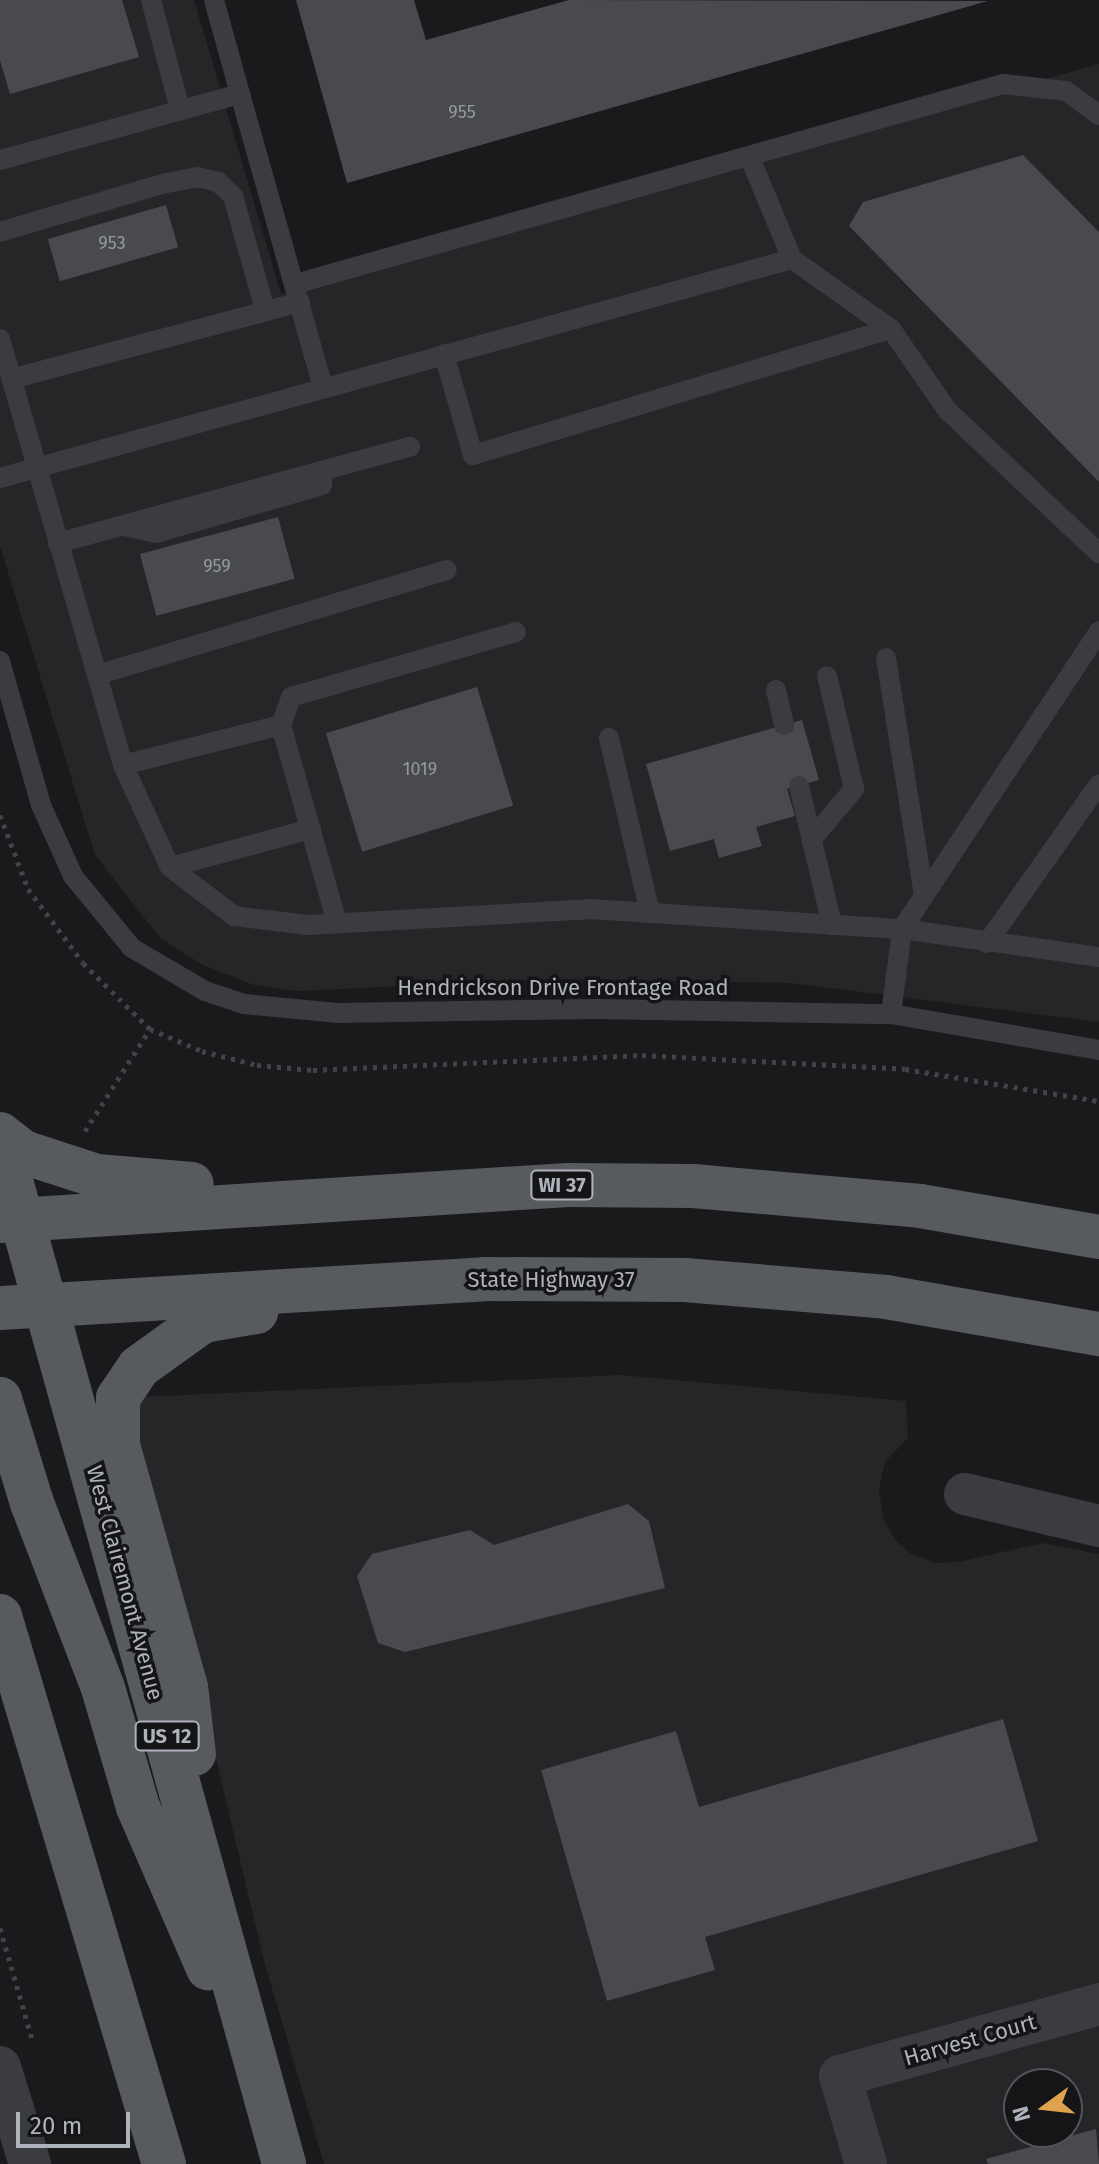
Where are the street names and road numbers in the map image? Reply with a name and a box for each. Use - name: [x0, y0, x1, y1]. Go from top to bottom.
- street label: Hendrickson Drive Frontage Road: [397, 975, 729, 1001]
- road number: WI 37: [530, 1169, 594, 1201]
- street label: State Highway 37: [467, 1267, 635, 1293]
- street label: West Clairemont Avenue: [81, 1463, 169, 1703]
- road number: US 12: [133, 1720, 201, 1752]
- street label: Harvest Court: [901, 2009, 1039, 2071]

